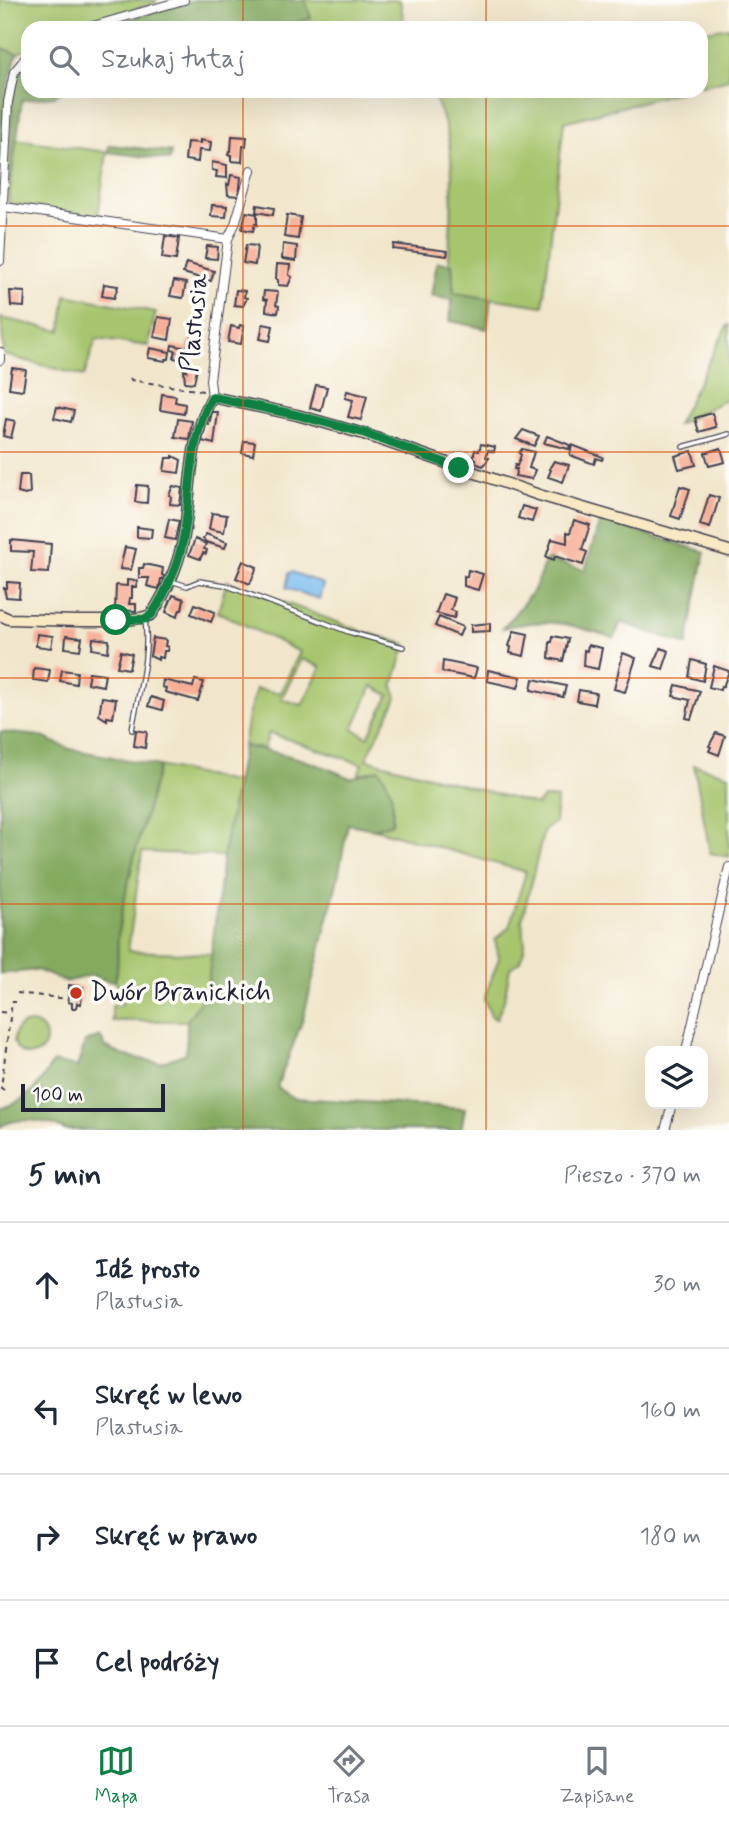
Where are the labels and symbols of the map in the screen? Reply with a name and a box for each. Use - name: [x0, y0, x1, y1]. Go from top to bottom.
- street label: Plastusia: [173, 271, 217, 374]
- route end: [443, 452, 474, 483]
- route start: [100, 604, 131, 635]
- place label: Dwór Branickich: [90, 976, 271, 1010]
- marker: Dwór Branickich: [68, 985, 84, 1001]
- scale bar: [21, 1081, 164, 1113]

